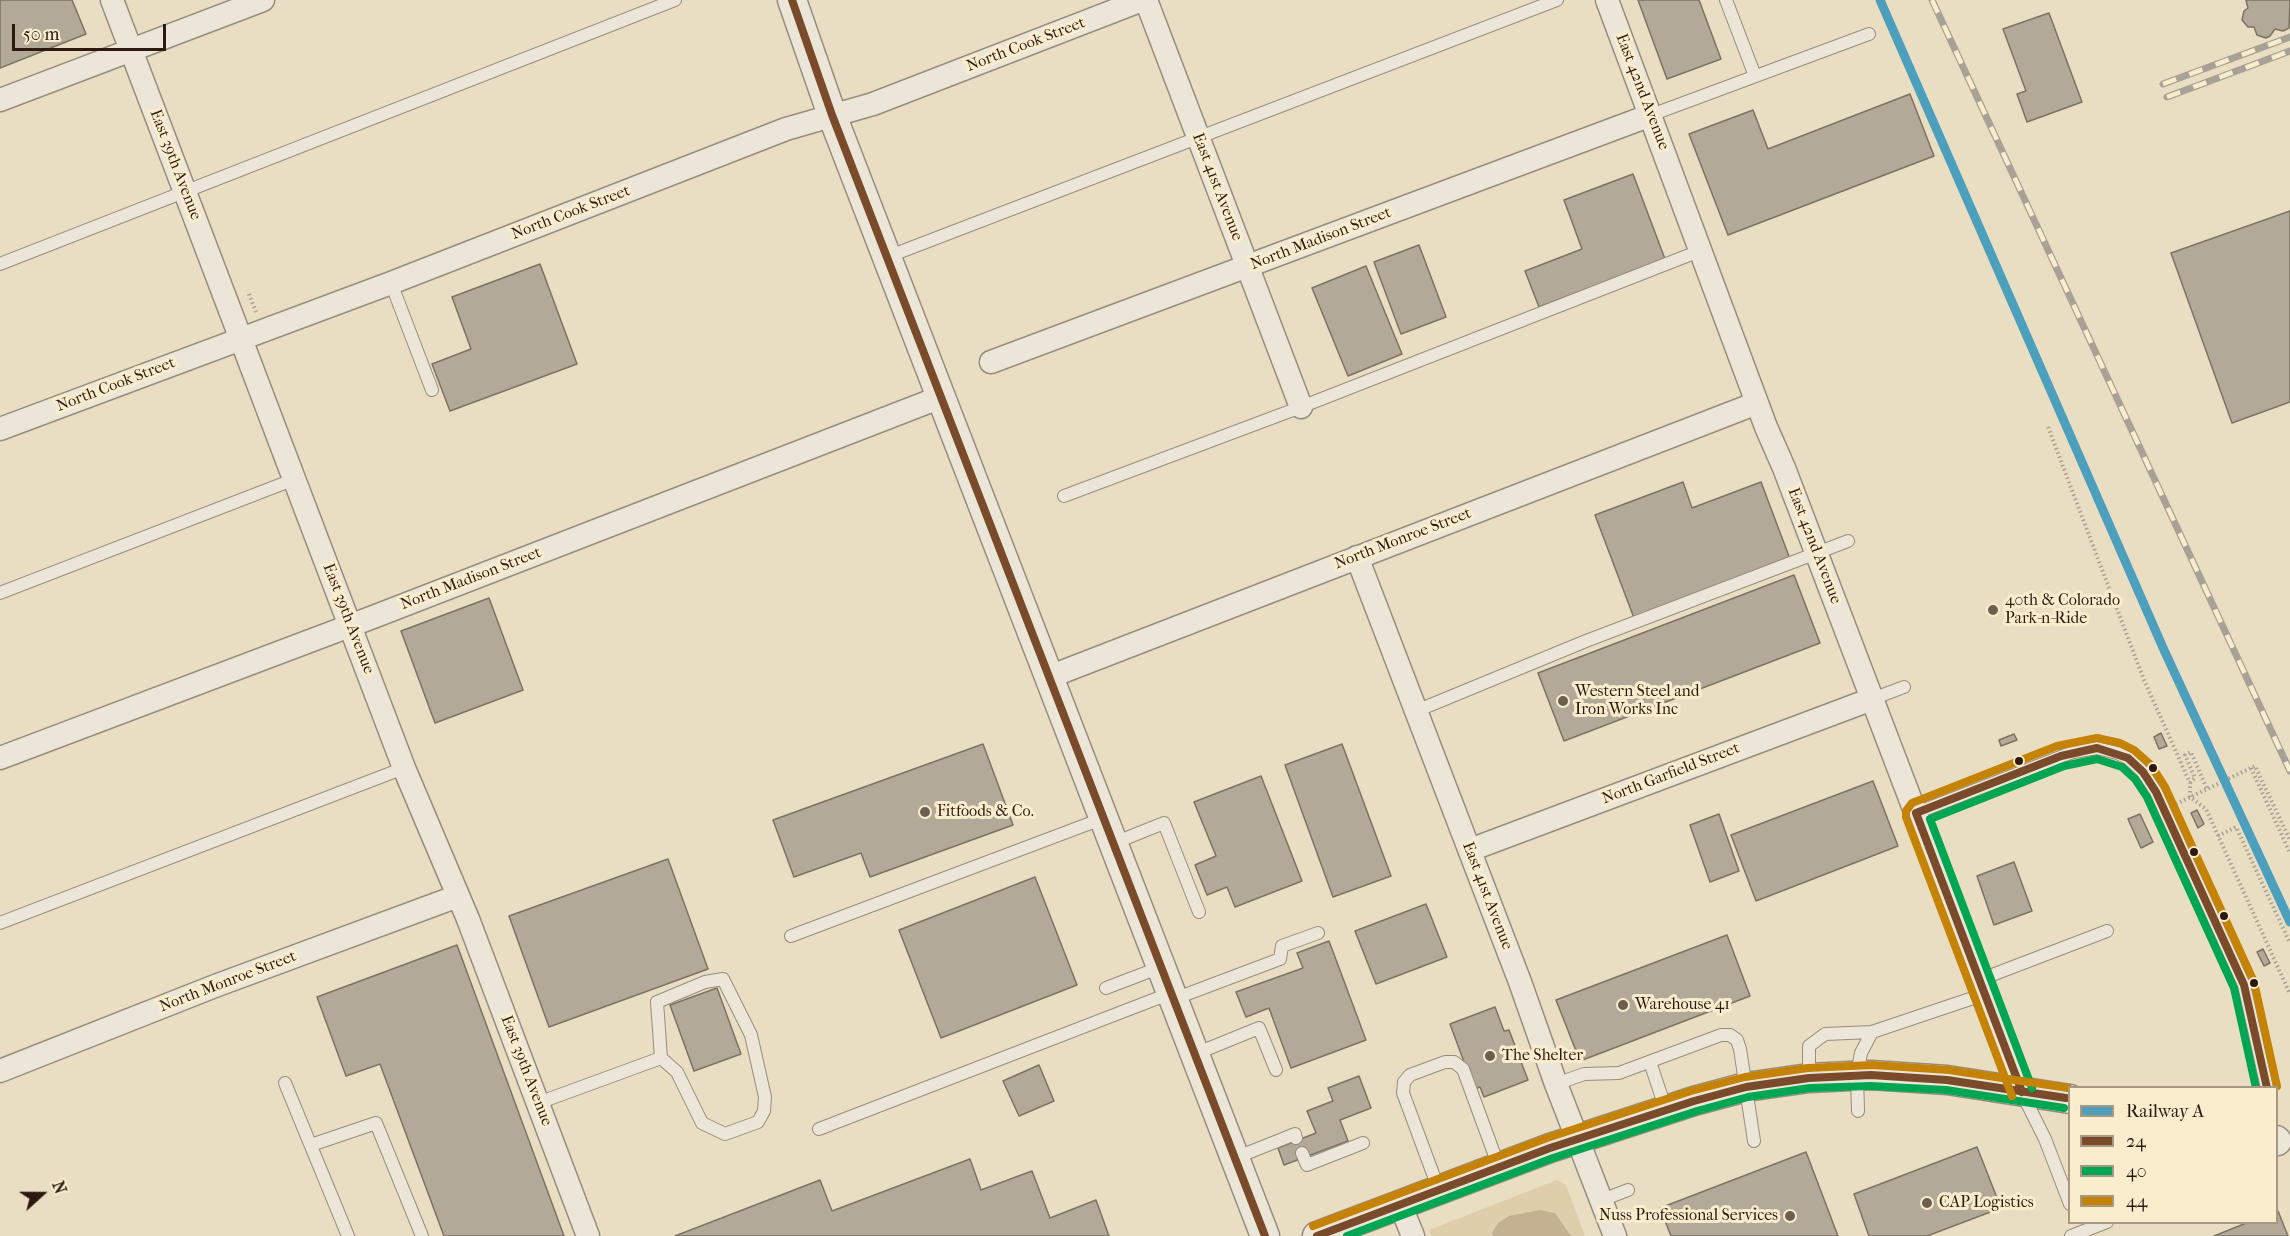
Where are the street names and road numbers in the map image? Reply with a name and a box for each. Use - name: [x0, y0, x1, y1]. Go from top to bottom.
- street label: North Cook Street: [964, 14, 1088, 76]
- street label: East 42nd Avenue: [1611, 31, 1673, 153]
- street label: East 39th Avenue: [145, 107, 205, 223]
- street label: East 41st Avenue: [1188, 130, 1246, 244]
- street label: North Cook Street: [509, 182, 633, 244]
- street label: North Madison Street: [1248, 203, 1394, 275]
- street label: North Cook Street: [54, 354, 178, 416]
- street label: East 42nd Avenue: [1783, 485, 1845, 607]
- street label: North Monroe Street: [1332, 504, 1474, 574]
- street label: North Madison Street: [398, 543, 544, 615]
- street label: East 39th Avenue: [318, 561, 378, 677]
- street label: North Garfield Street: [1599, 739, 1743, 809]
- street label: East 41st Avenue: [1458, 839, 1516, 953]
- street label: North Monroe Street: [157, 947, 299, 1017]
- street label: East 39th Avenue: [496, 1013, 556, 1129]

